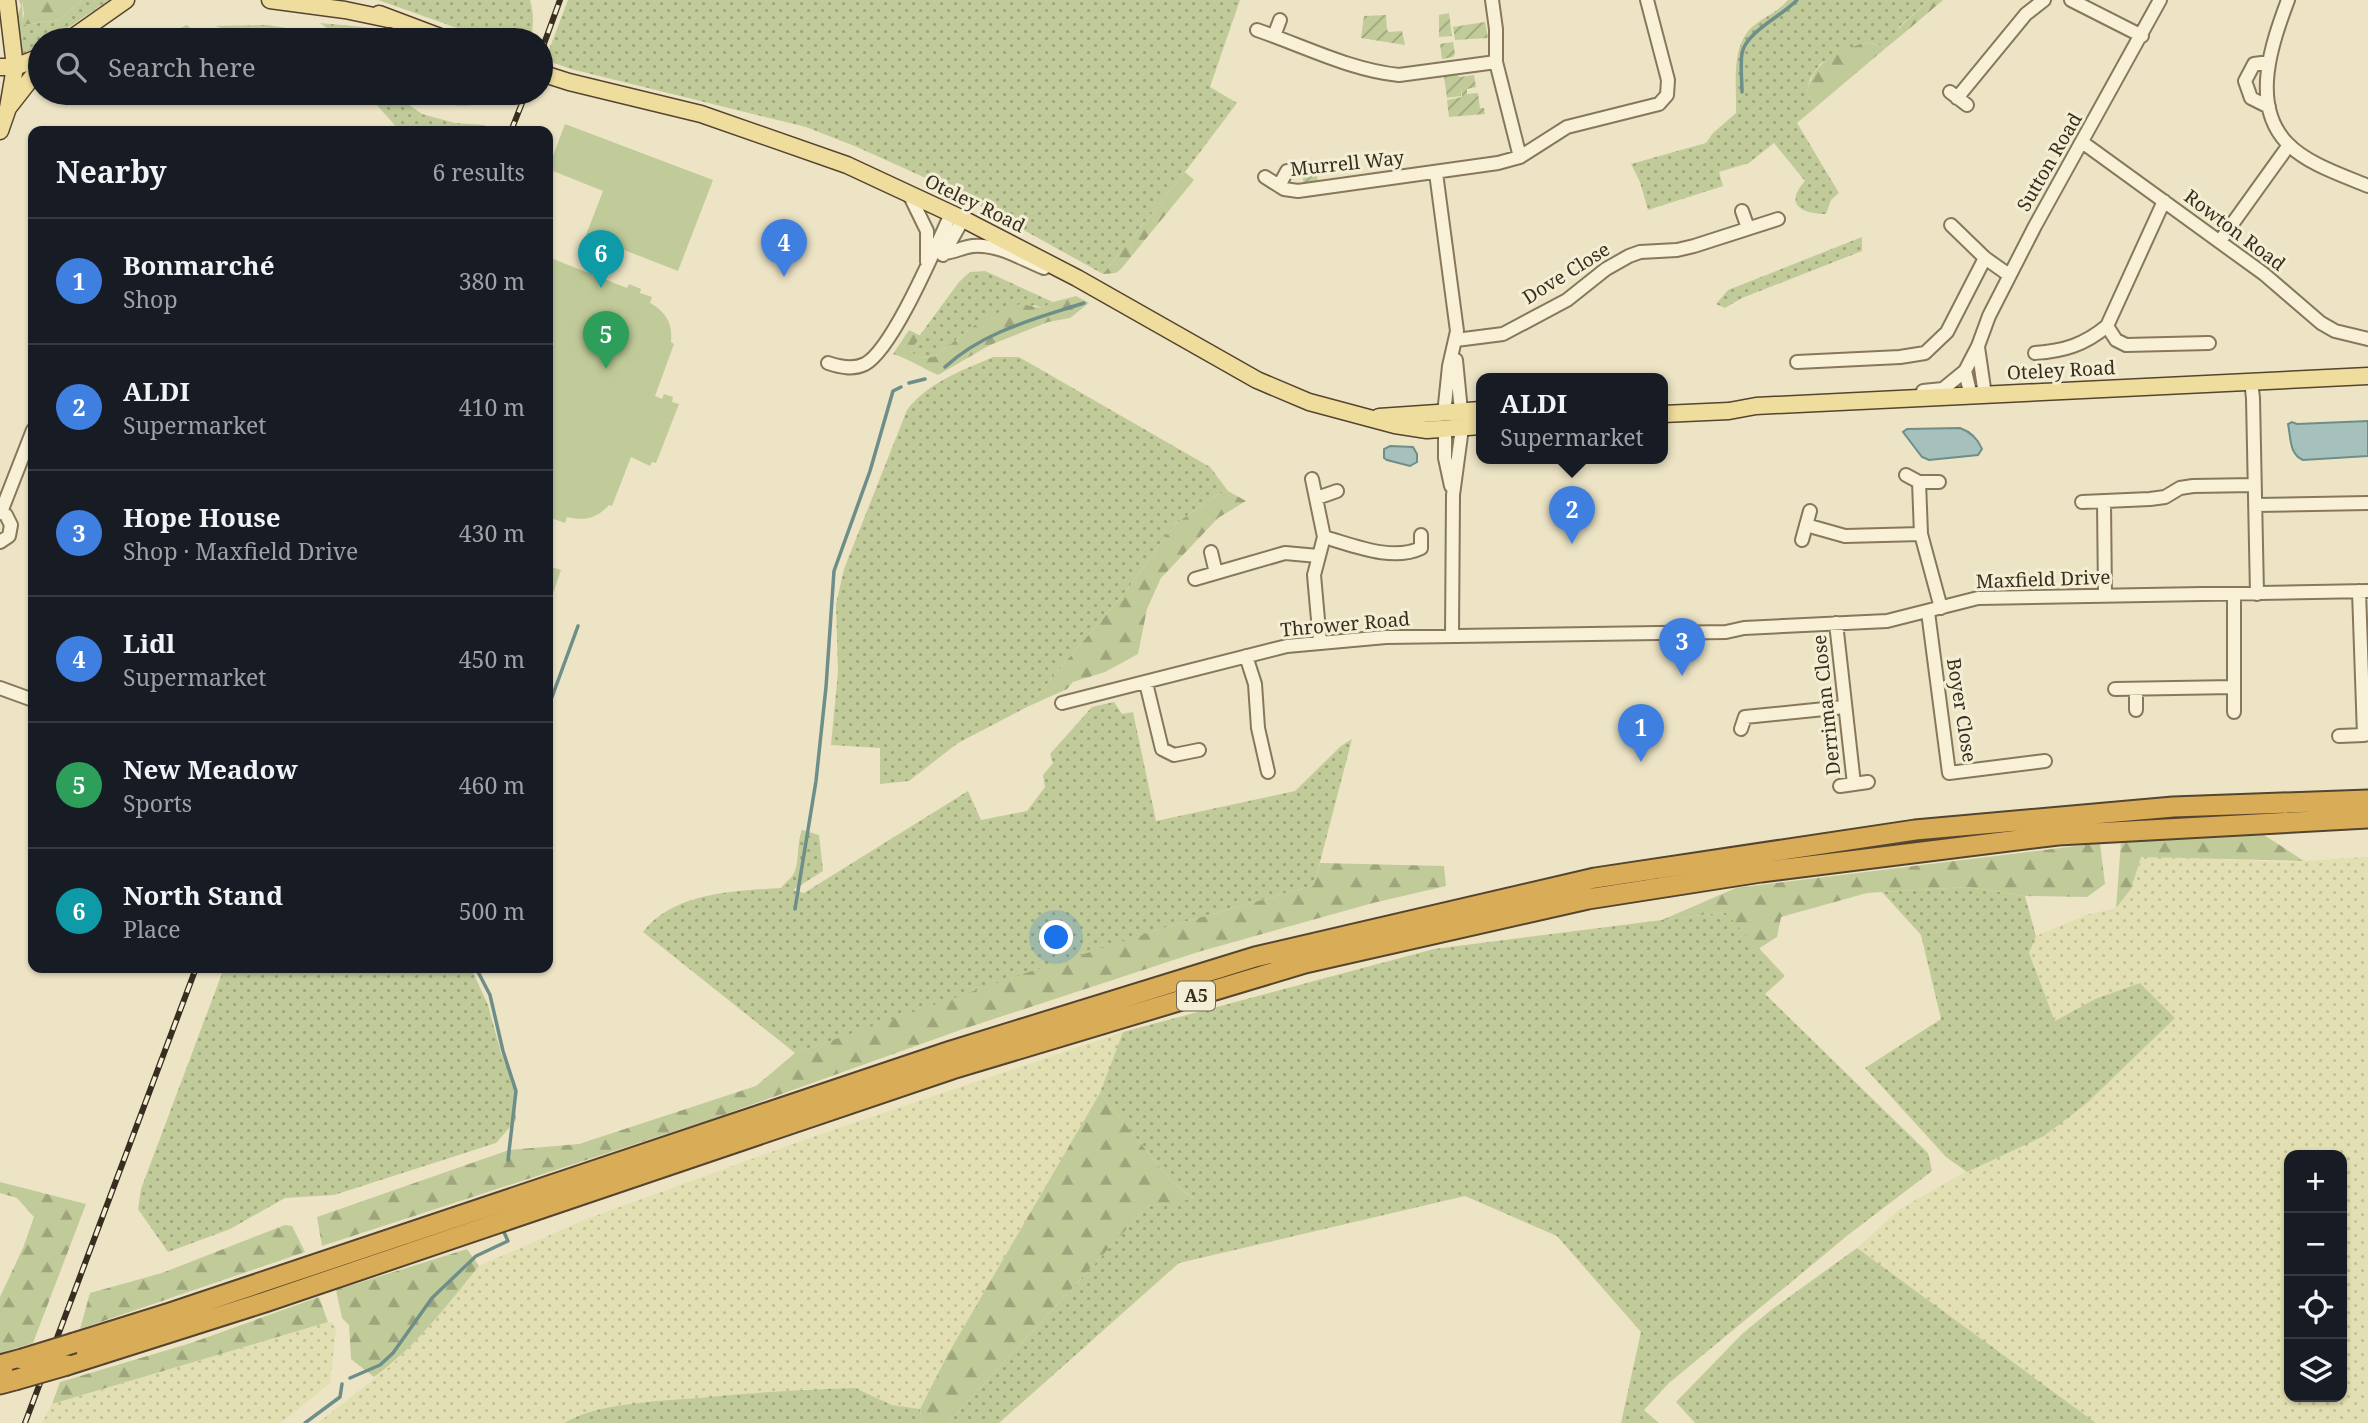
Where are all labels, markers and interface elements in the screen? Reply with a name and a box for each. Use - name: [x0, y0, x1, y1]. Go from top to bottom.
- search box: [28, 28, 553, 105]
- icon: search: [52, 48, 90, 86]
- text: Search here: [108, 49, 256, 85]
- street label: Sutton Road: [2010, 108, 2088, 216]
- street label: Murrell Way: [1289, 144, 1405, 182]
- text: Nearby: [56, 151, 167, 192]
- text: 6 results: [432, 156, 525, 188]
- street label: Oteley Road: [921, 168, 1030, 239]
- street label: Rowton Road: [2179, 183, 2291, 277]
- pin: 4: [761, 219, 807, 277]
- pin: 6: [578, 230, 624, 288]
- street label: Dove Close: [1517, 236, 1615, 310]
- text: Bonmarché: [123, 247, 275, 283]
- text: 1: [73, 265, 86, 297]
- text: 380 m: [459, 265, 525, 297]
- text: Shop: [123, 283, 178, 315]
- pin: 5: [583, 311, 629, 369]
- street label: Oteley Road: [2006, 354, 2116, 386]
- text: ALDI: [123, 373, 190, 409]
- popup: [1476, 373, 1668, 464]
- text: ALDI: [1500, 385, 1567, 421]
- text: 2: [73, 391, 86, 423]
- text: 410 m: [459, 391, 525, 423]
- text: Supermarket: [123, 409, 266, 441]
- text: Supermarket: [1500, 421, 1644, 453]
- pin: 2: [1549, 486, 1595, 544]
- text: Hope House: [123, 499, 281, 535]
- text: 3: [73, 517, 86, 549]
- text: 430 m: [459, 517, 525, 549]
- text: Shop · Maxfield Drive: [123, 535, 358, 567]
- street label: Maxfield Drive: [1975, 564, 2111, 594]
- street label: Thrower Road: [1279, 605, 1411, 643]
- pin: 3: [1659, 618, 1705, 676]
- text: Lidl: [123, 625, 175, 661]
- street label: Derriman Close: [1806, 633, 1846, 777]
- text: 4: [73, 643, 86, 675]
- text: 450 m: [459, 643, 525, 675]
- street label: Boyer Close: [1941, 656, 1983, 764]
- text: Supermarket: [123, 661, 266, 693]
- pin: 1: [1618, 704, 1664, 762]
- text: New Meadow: [123, 751, 298, 787]
- text: 5: [73, 769, 86, 801]
- text: 460 m: [459, 769, 525, 801]
- text: Sports: [123, 787, 192, 819]
- text: North Stand: [123, 877, 283, 913]
- text: 6: [73, 895, 86, 927]
- text: 500 m: [459, 895, 525, 927]
- text: Place: [123, 913, 181, 945]
- your location: [1039, 920, 1073, 954]
- road number: A5: [1177, 981, 1215, 1010]
- map controls: [2284, 1150, 2347, 1402]
- button: +: [2284, 1150, 2347, 1213]
- button: −: [2284, 1213, 2347, 1276]
- button: locate: [2284, 1276, 2347, 1339]
- button: layers: [2284, 1339, 2347, 1402]

